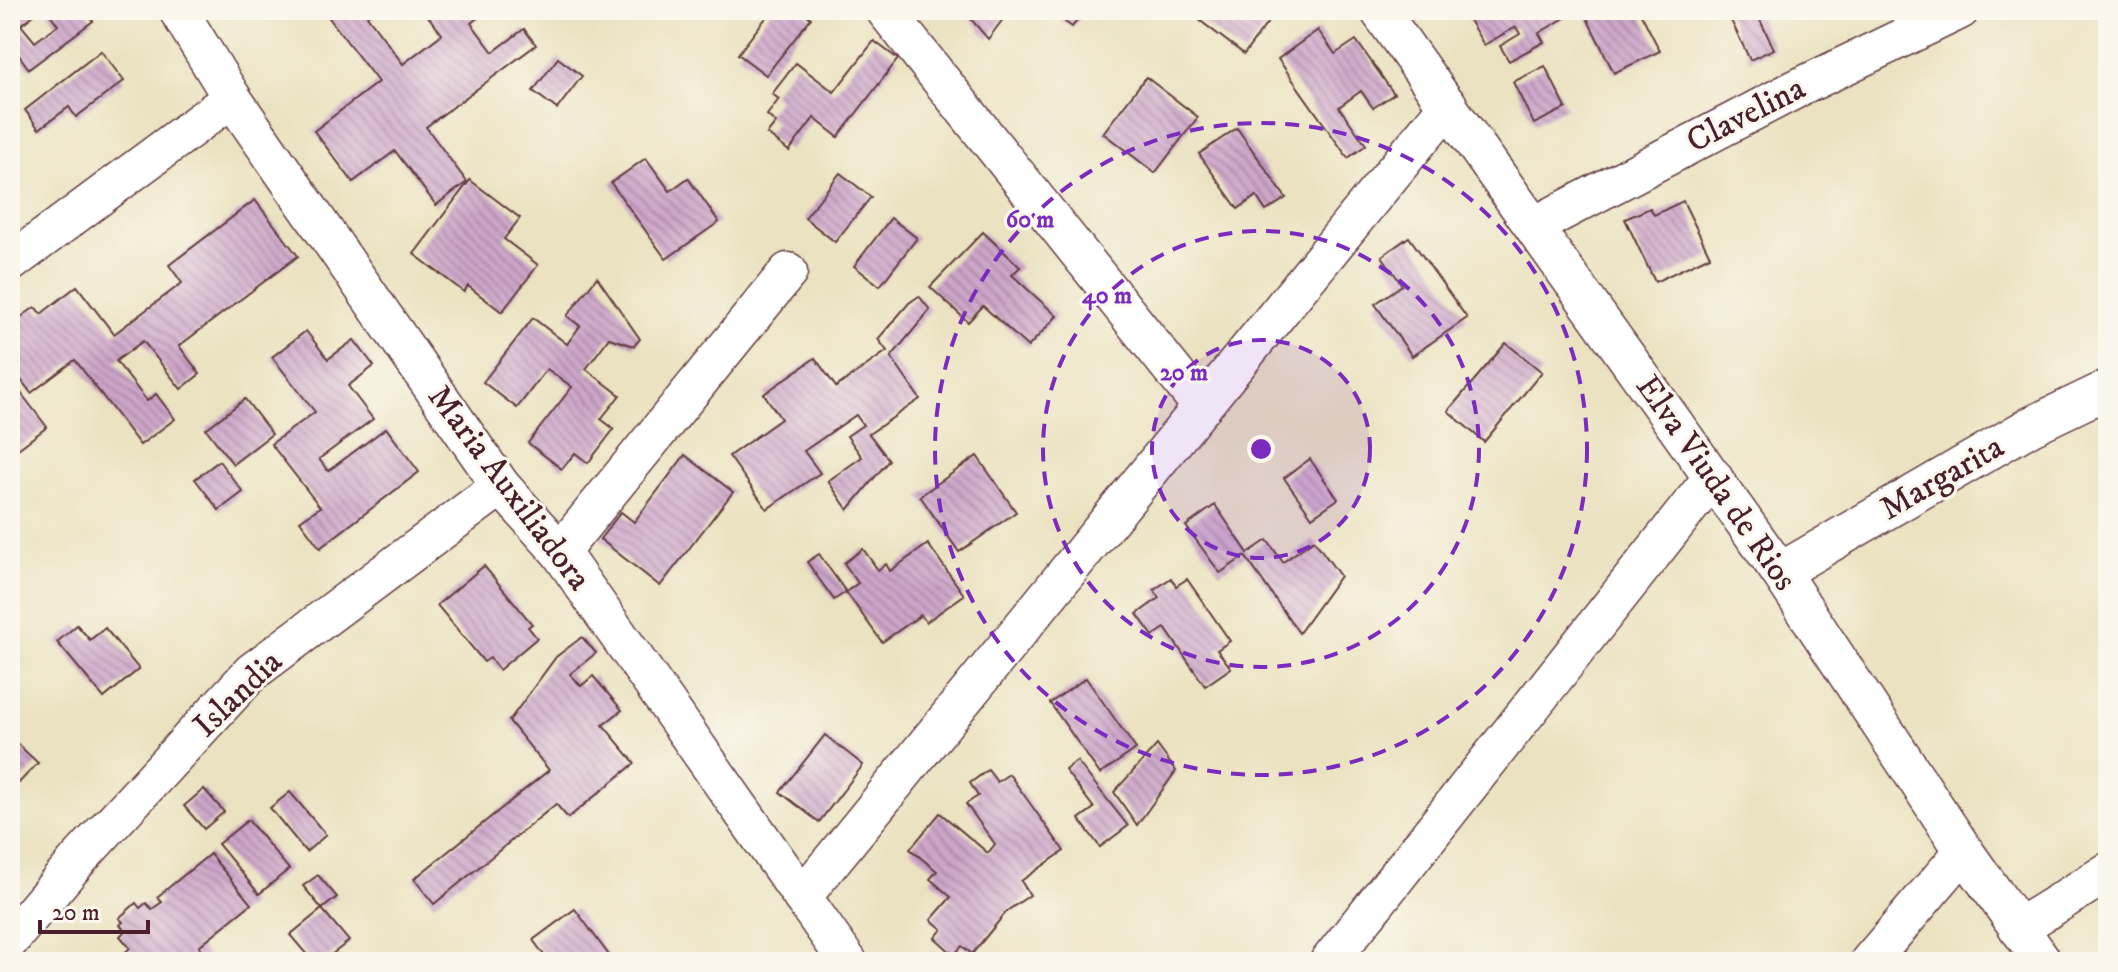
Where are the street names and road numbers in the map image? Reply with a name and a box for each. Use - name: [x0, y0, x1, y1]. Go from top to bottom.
- street label: Clavelina: [1680, 67, 1813, 163]
- street label: Elva Viuda de Rios: [1626, 367, 1806, 599]
- street label: Maria Auxiliadora: [418, 377, 600, 599]
- street label: Margarita: [1873, 426, 2012, 530]
- street label: Islandia: [185, 641, 292, 747]

